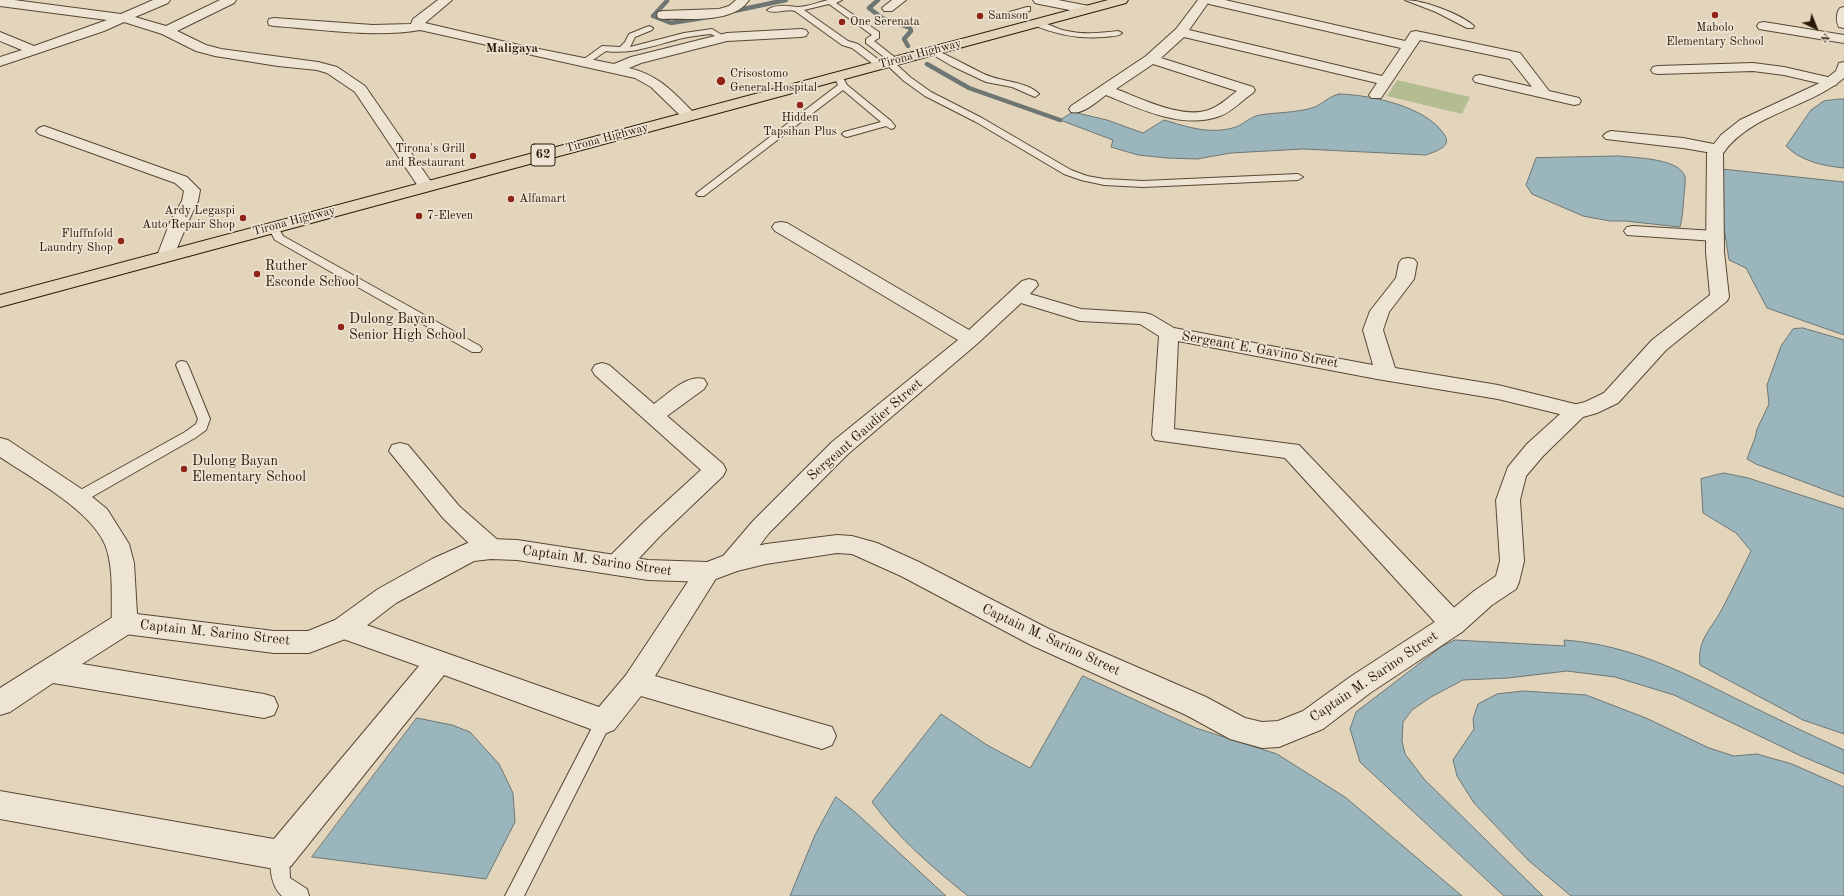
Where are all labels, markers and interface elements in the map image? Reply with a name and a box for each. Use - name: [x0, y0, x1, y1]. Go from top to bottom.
- north arrow: [1796, 8, 1836, 48]
- place label: Samson: [988, 9, 1029, 23]
- marker: Mabolo Elementary School: [1710, 10, 1720, 20]
- marker: Samson: [975, 11, 985, 21]
- place label: One Serenata: [850, 15, 920, 29]
- marker: One Serenata: [837, 17, 847, 27]
- place label: Mabolo Elementary School: [1666, 21, 1764, 49]
- text: N: [1818, 30, 1831, 44]
- street label: Tirona Highway: [877, 36, 963, 72]
- district label: Maligaya: [486, 41, 538, 57]
- place label: Crisostomo General Hospital: [730, 67, 817, 95]
- marker: Crisostomo General Hospital: [715, 75, 727, 87]
- marker: Hidden Tapsihan Plus: [795, 100, 805, 110]
- place label: Hidden Tapsihan Plus: [763, 111, 837, 139]
- street label: Tirona Highway: [564, 120, 650, 156]
- place label: Tirona's Grill and Restaurant: [386, 142, 465, 170]
- road number: 62: [531, 144, 555, 166]
- marker: Tirona's Grill and Restaurant: [468, 151, 478, 161]
- place label: Alfamart: [519, 192, 566, 206]
- marker: Alfamart: [506, 194, 516, 204]
- street label: Tirona Highway: [251, 203, 337, 239]
- place label: Ardy Legaspi Auto Repair Shop: [142, 204, 235, 232]
- place label: 7-Eleven: [427, 209, 473, 223]
- marker: 7-Eleven: [414, 211, 424, 221]
- marker: Ardy Legaspi Auto Repair Shop: [238, 213, 248, 223]
- place label: Fluffnfold Laundry Shop: [39, 227, 113, 255]
- marker: Fluffnfold Laundry Shop: [116, 236, 126, 246]
- place label: Ruther Esconde School: [265, 258, 359, 290]
- marker: Ruther Esconde School: [252, 269, 262, 279]
- place label: Dulong Bayan Senior High School: [349, 311, 466, 344]
- marker: Dulong Bayan Senior High School: [336, 322, 346, 332]
- street label: Sergeant E. Gavino Street: [1180, 328, 1340, 372]
- street label: Sergeant Gaudier Street: [804, 375, 926, 485]
- place label: Dulong Bayan Elementary School: [192, 453, 306, 486]
- marker: Dulong Bayan Elementary School: [179, 464, 189, 474]
- street label: Captain M. Sarino Street: [521, 542, 673, 580]
- street label: Captain M. Sarino Street: [979, 601, 1123, 679]
- street label: Captain M. Sarino Street: [139, 617, 291, 649]
- street label: Captain M. Sarino Street: [1307, 628, 1441, 726]

